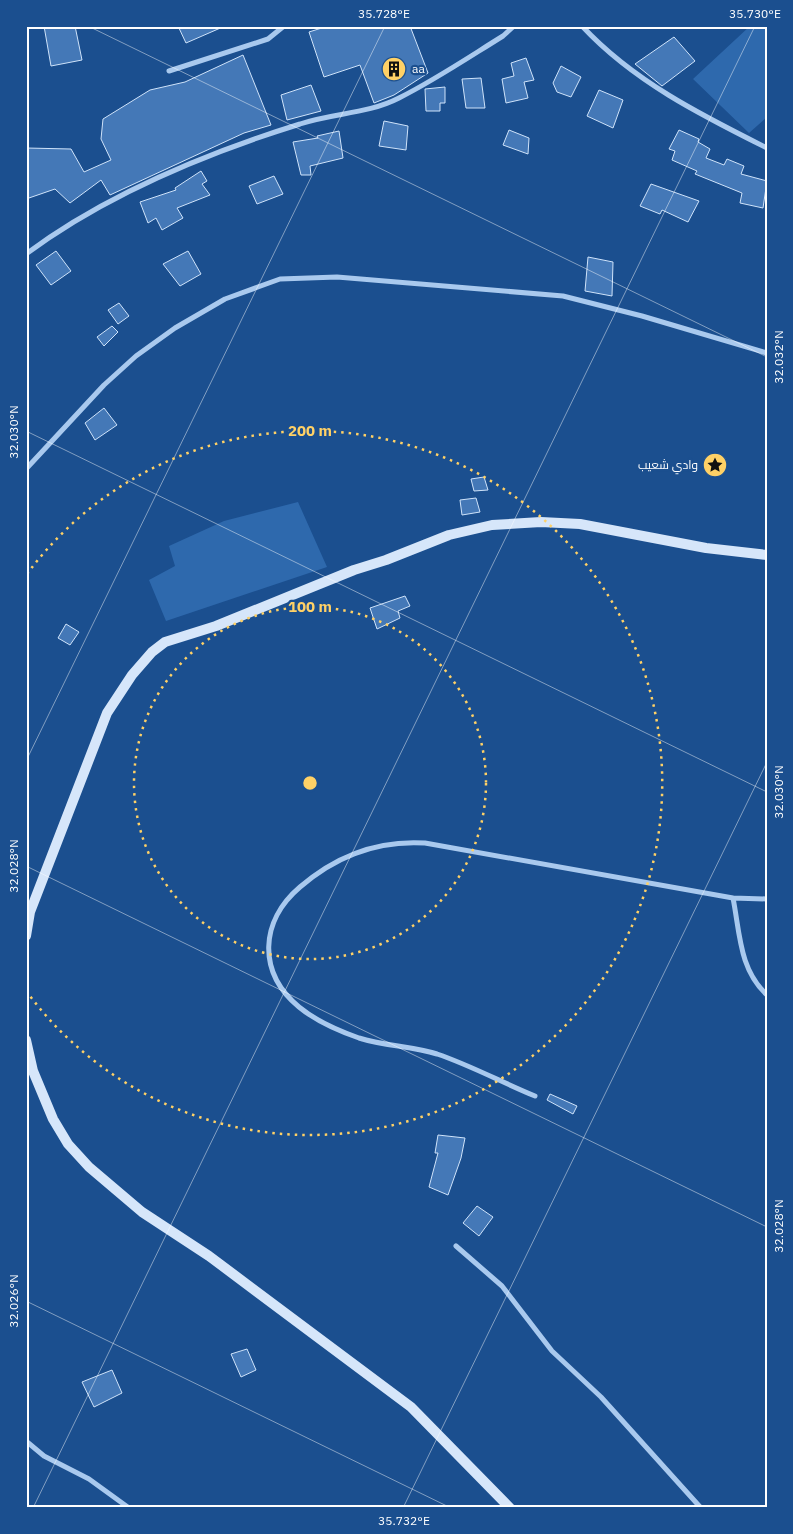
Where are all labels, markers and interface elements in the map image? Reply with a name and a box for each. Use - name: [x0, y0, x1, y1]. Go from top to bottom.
- text: 35.728°E: [358, 6, 410, 21]
- text: 35.730°E: [729, 6, 781, 21]
- building icon: aa: [381, 56, 407, 82]
- place label: aa: [412, 61, 425, 76]
- text: 32.032°N: [771, 330, 786, 384]
- text: 32.030°N: [6, 405, 21, 459]
- text: 200 m: [288, 421, 332, 440]
- place icon: وادي شعيب: [702, 452, 728, 478]
- place label: وادي شعيب: [638, 457, 698, 475]
- text: 100 m: [288, 597, 332, 616]
- text: 32.030°N: [771, 765, 786, 819]
- centre of rings: [301, 774, 319, 792]
- text: 32.028°N: [6, 839, 21, 893]
- text: 32.028°N: [771, 1199, 786, 1253]
- text: 32.026°N: [6, 1274, 21, 1328]
- text: 35.732°E: [378, 1513, 430, 1528]

